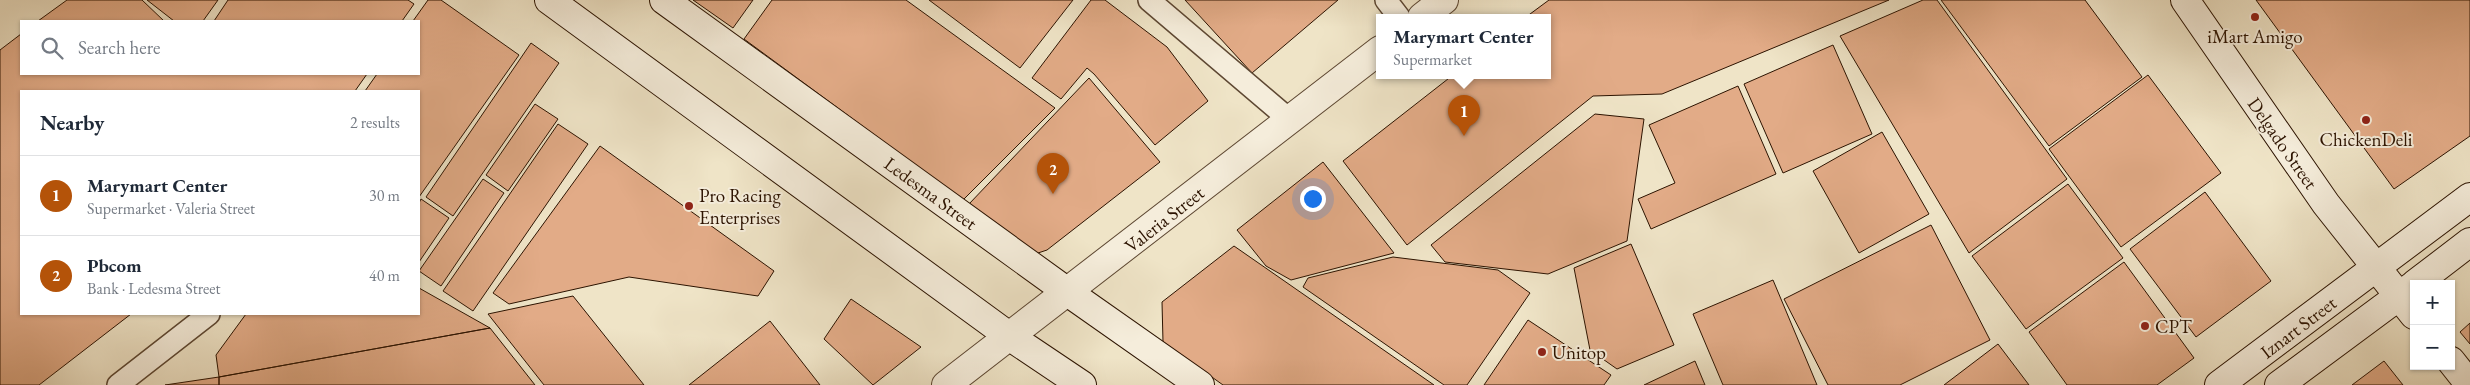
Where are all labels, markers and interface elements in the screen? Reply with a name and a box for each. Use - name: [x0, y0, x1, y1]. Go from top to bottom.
- marker: iMart Amigo: [2249, 11, 2261, 23]
- popup: [1376, 14, 1551, 79]
- search box: [20, 20, 420, 75]
- text: Marymart Center: [1393, 24, 1534, 49]
- place label: iMart Amigo: [2207, 24, 2303, 49]
- icon: search: [38, 34, 66, 62]
- text: Search here: [78, 35, 160, 60]
- text: Supermarket: [1393, 49, 1472, 70]
- street label: Delgado Street: [2242, 92, 2323, 194]
- pin: 1: [1448, 95, 1480, 136]
- text: Nearby: [40, 109, 104, 136]
- text: 2 results: [350, 112, 400, 133]
- marker: ChickenDeli: [2360, 114, 2372, 126]
- place label: ChickenDeli: [2320, 127, 2413, 152]
- street label: Ledesma Street: [879, 151, 982, 236]
- pin: 2: [1037, 153, 1069, 194]
- text: Marymart Center: [87, 173, 227, 198]
- street label: Valeria Street: [1119, 180, 1209, 258]
- place label: Pro Racing Enterprises: [699, 183, 782, 230]
- text: 1: [52, 185, 60, 206]
- text: 30 m: [369, 185, 400, 206]
- your location: [1300, 186, 1326, 212]
- text: Supermarket · Valeria Street: [87, 198, 255, 219]
- marker: Pro Racing Enterprises: [683, 200, 695, 212]
- text: Pbcom: [87, 253, 141, 278]
- text: 2: [52, 265, 60, 286]
- text: 40 m: [369, 265, 400, 286]
- text: Bank · Ledesma Street: [87, 278, 220, 299]
- map controls: [2410, 280, 2455, 370]
- button: +: [2410, 280, 2455, 325]
- street label: Iznart Street: [2255, 291, 2341, 364]
- place label: CPT: [2155, 314, 2192, 339]
- marker: CPT: [2139, 320, 2151, 332]
- button: −: [2410, 325, 2455, 370]
- place label: Unitop: [1552, 340, 1606, 365]
- marker: Unitop: [1536, 346, 1548, 358]

